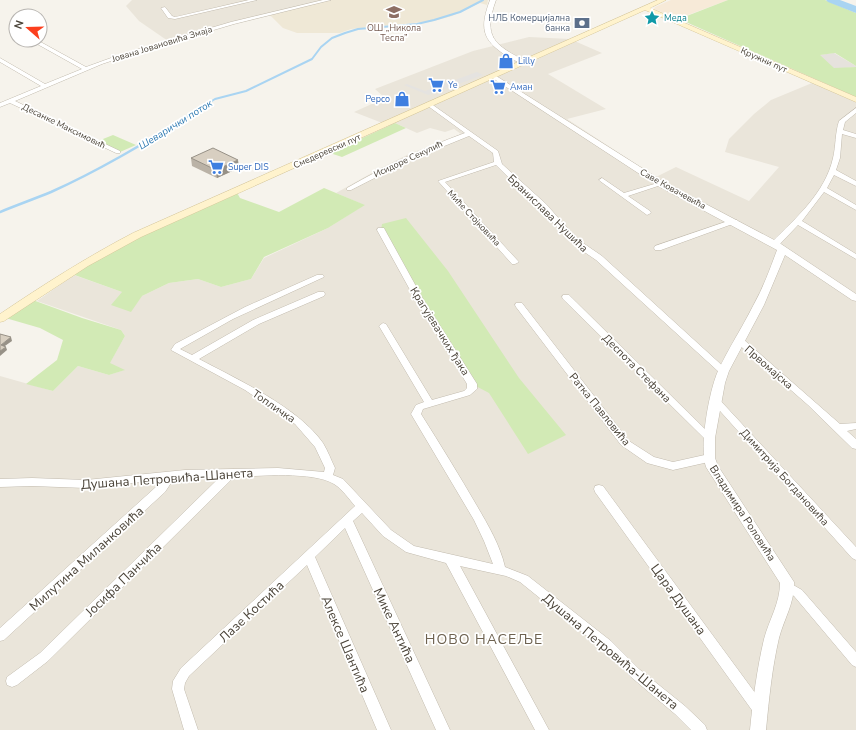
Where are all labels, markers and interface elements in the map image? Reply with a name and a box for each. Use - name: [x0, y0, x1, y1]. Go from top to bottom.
- school or university icon: ОШ „Никола Тесла”: [385, 3, 403, 21]
- north arrow: [8, 8, 48, 48]
- place icon: Меда: [643, 9, 661, 27]
- place label: НЛБ Комерцијална банка: [488, 12, 570, 34]
- place label: Меда: [664, 12, 687, 24]
- bank icon: НЛБ Комерцијална банка: [573, 14, 591, 32]
- text: N: [11, 18, 28, 31]
- place label: ОШ „Никола Тесла”: [367, 22, 421, 44]
- street label: Јована Јовановића Змаја: [109, 23, 214, 65]
- street label: Кружни пут: [739, 44, 789, 76]
- shop icon: Lilly: [497, 52, 515, 70]
- place label: Lilly: [518, 55, 535, 67]
- supermarket icon: Ye: [427, 76, 445, 94]
- supermarket icon: Аман: [489, 78, 507, 96]
- place label: Ye: [447, 79, 458, 91]
- place label: Аман: [510, 81, 533, 93]
- shop icon: Pepco: [393, 90, 411, 108]
- place label: Pepco: [365, 93, 390, 105]
- water label: Шеварички поток: [136, 96, 216, 153]
- street label: Десанке Максимовић: [20, 101, 108, 151]
- street label: Смедеревски пут: [291, 131, 363, 171]
- street label: Исидоре Секулић: [372, 138, 444, 180]
- supermarket icon: Super DIS: [207, 158, 225, 176]
- place label: Super DIS: [228, 161, 269, 173]
- street label: Саве Ковачевића: [638, 166, 708, 212]
- street label: Бранислава Нушића: [504, 171, 591, 256]
- street label: Миће Стојковића: [445, 187, 503, 249]
- street label: Крагујевачких ђака: [406, 284, 473, 378]
- street label: Деспота Стефана: [599, 331, 674, 406]
- street label: Првомајска: [741, 342, 796, 393]
- street label: Ратка Павловића: [566, 370, 634, 449]
- street label: Топличка: [249, 387, 298, 426]
- street label: Димитрија Богдановића: [737, 425, 832, 529]
- street label: Владимира Роловића: [706, 462, 779, 564]
- street label: Душана Петровића-Шанета: [80, 464, 254, 494]
- street label: Милутина Миланковића: [25, 502, 148, 615]
- street label: Јосифа Панчића: [81, 539, 166, 622]
- street label: Цара Душана: [646, 560, 710, 639]
- street label: Лазе Костића: [215, 577, 288, 647]
- street label: Мике Антића: [369, 585, 419, 666]
- street label: Душана Петровића-Шанета: [538, 589, 682, 714]
- street label: Алексе Шантића: [317, 593, 374, 696]
- district label: НОВО НАСЕЉЕ: [425, 630, 543, 649]

